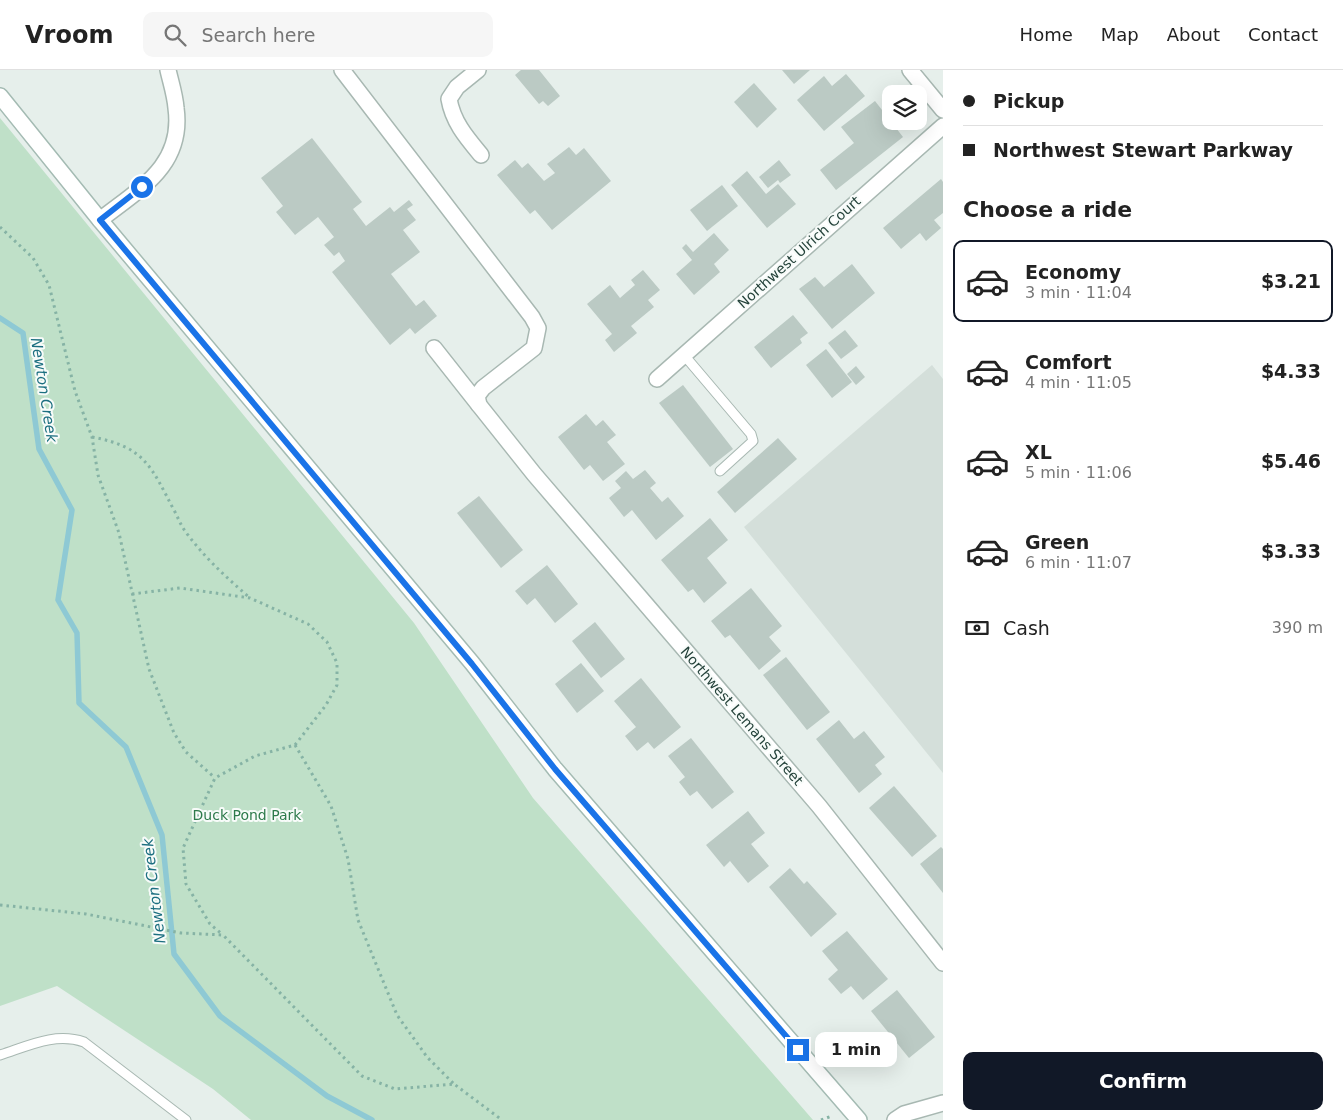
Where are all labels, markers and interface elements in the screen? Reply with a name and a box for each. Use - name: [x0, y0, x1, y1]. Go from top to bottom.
- search box: [143, 12, 493, 57]
- text: Vroom: [25, 21, 113, 49]
- icon: search: [161, 21, 189, 49]
- text: Search here: [201, 24, 316, 46]
- text: Home: [1020, 24, 1073, 45]
- text: Map: [1101, 24, 1139, 45]
- text: About: [1167, 24, 1220, 45]
- text: Contact: [1248, 24, 1318, 45]
- map controls: [882, 85, 927, 130]
- button: layers: [882, 85, 927, 130]
- text: Pickup: [993, 90, 1064, 112]
- text: Northwest Stewart Parkway: [993, 139, 1293, 161]
- route start: [131, 176, 153, 198]
- street label: Northwest Ulrich Court: [734, 192, 864, 311]
- text: Choose a ride: [963, 197, 1132, 222]
- icon: car: [965, 259, 1010, 304]
- text: Economy: [1025, 261, 1121, 283]
- text: $3.21: [1261, 270, 1321, 292]
- text: 3 min · 11:04: [1025, 283, 1132, 302]
- water label: Newton Creek: [27, 336, 61, 445]
- icon: car: [965, 349, 1010, 394]
- text: Comfort: [1025, 351, 1112, 373]
- text: $4.33: [1261, 360, 1321, 382]
- text: 4 min · 11:05: [1025, 373, 1132, 392]
- icon: car: [965, 439, 1010, 484]
- text: XL: [1025, 441, 1052, 463]
- text: $5.46: [1261, 450, 1321, 472]
- text: 5 min · 11:06: [1025, 463, 1132, 482]
- icon: car: [965, 529, 1010, 574]
- text: Green: [1025, 531, 1089, 553]
- text: $3.33: [1261, 540, 1321, 562]
- text: 6 min · 11:07: [1025, 553, 1132, 572]
- icon: cash: [963, 614, 991, 642]
- text: Cash: [1003, 617, 1050, 639]
- text: 390 m: [1272, 618, 1323, 637]
- street label: Northwest Lemans Street: [678, 644, 807, 789]
- park label: Duck Pond Park: [193, 807, 302, 823]
- water label: Newton Creek: [138, 836, 169, 945]
- callout: 1 min: [816, 1032, 898, 1068]
- route end: [787, 1039, 809, 1061]
- text: 1 min: [831, 1040, 881, 1059]
- button: Confirm: [963, 1052, 1323, 1110]

